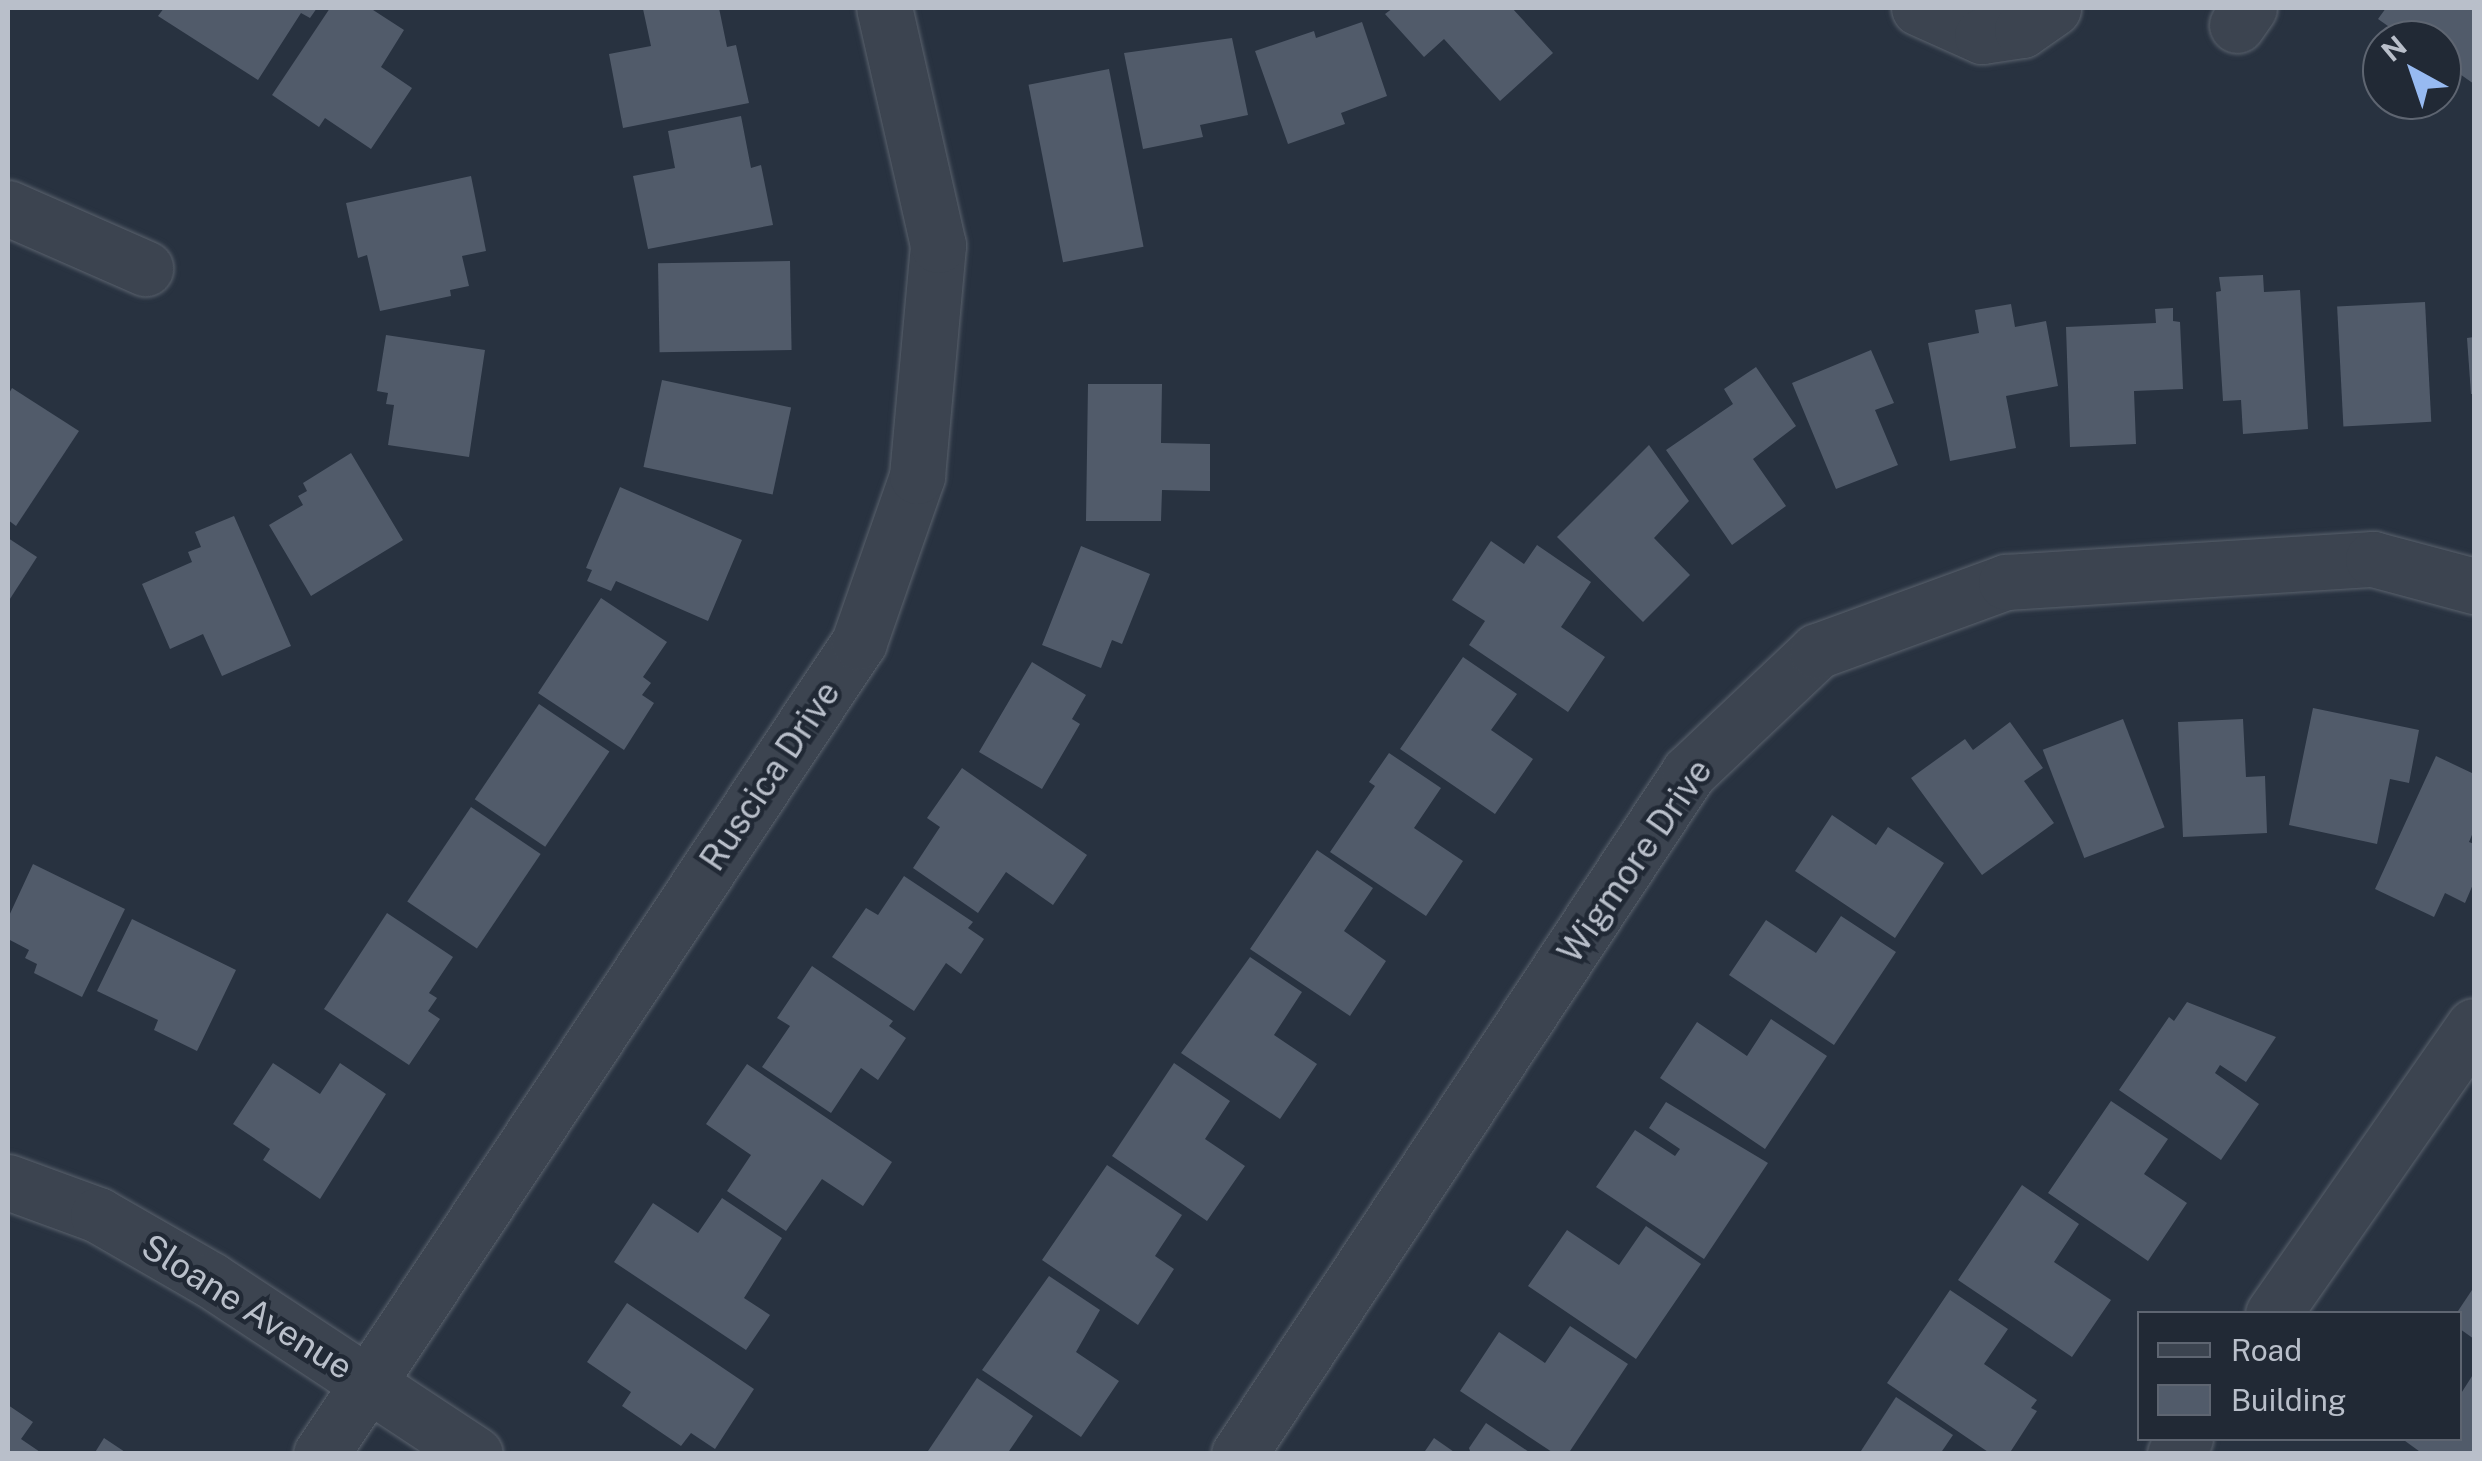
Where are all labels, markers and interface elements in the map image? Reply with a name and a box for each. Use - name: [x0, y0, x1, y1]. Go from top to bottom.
- north arrow: [2362, 20, 2462, 120]
- text: N: [2375, 28, 2413, 68]
- street label: Ruscica Drive: [691, 673, 849, 879]
- street label: Wigmore Drive: [1549, 751, 1721, 971]
- street label: Sloane Avenue: [134, 1225, 360, 1389]
- legend: [2137, 1311, 2462, 1441]
- text: Road: [2231, 1332, 2302, 1368]
- text: Building: [2231, 1382, 2346, 1418]

